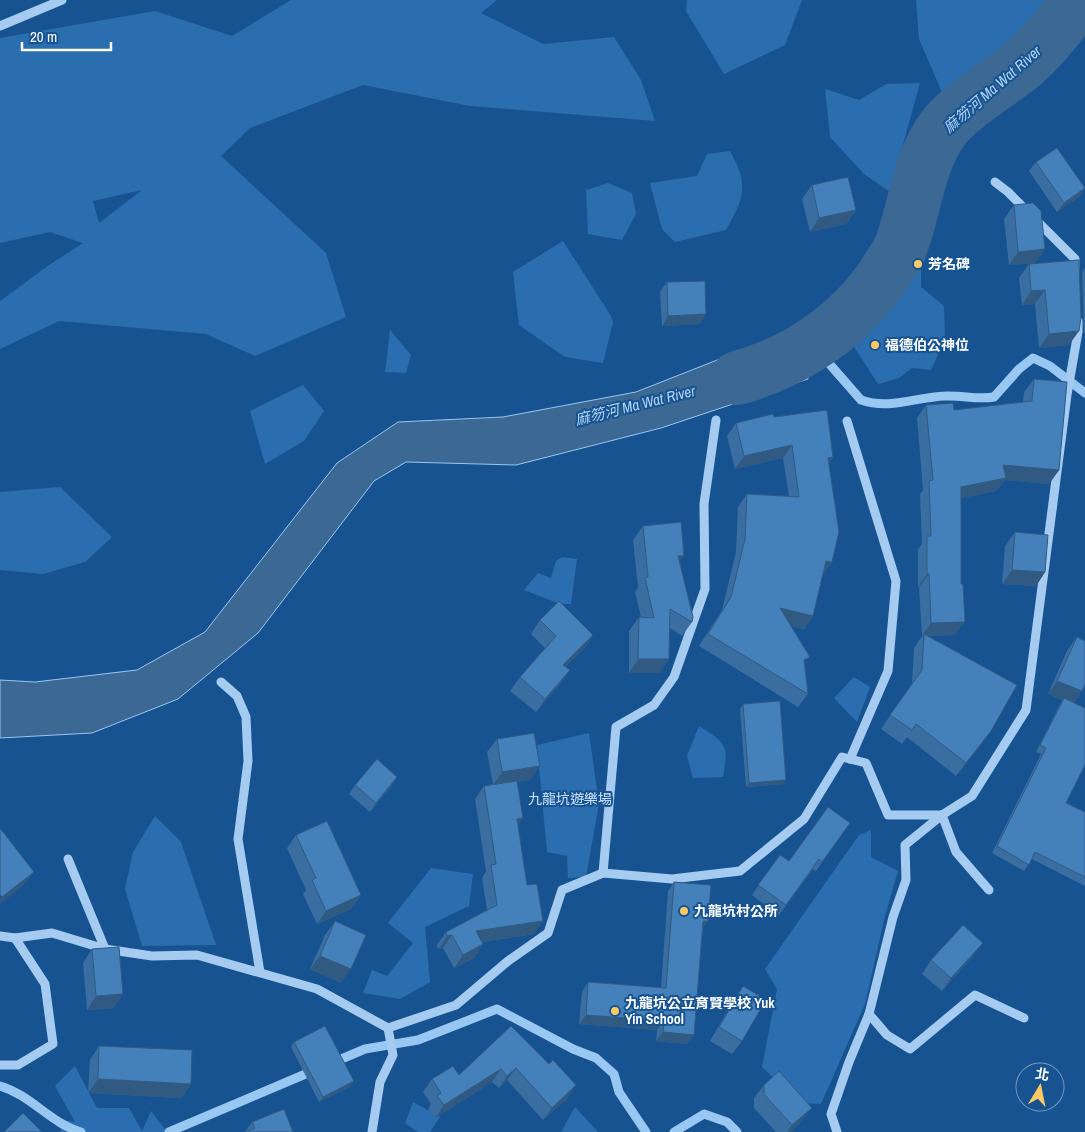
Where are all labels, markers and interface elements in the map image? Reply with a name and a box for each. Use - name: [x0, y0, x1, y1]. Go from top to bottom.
- scale bar: [22, 20, 111, 52]
- text: 20 m: [30, 26, 57, 47]
- water label: 麻笏河 Ma Wat River: [939, 40, 1046, 137]
- place label: 芳名碑: [928, 255, 970, 273]
- marker: 芳名碑: [912, 258, 924, 270]
- place label: 福德伯公神位: [885, 336, 969, 354]
- marker: 福德伯公神位: [869, 339, 881, 351]
- water label: 麻笏河 Ma Wat River: [573, 380, 698, 430]
- park label: 九龍坑遊樂場: [528, 790, 612, 808]
- place label: 九龍坑村公所: [694, 902, 778, 920]
- marker: 九龍坑村公所: [678, 905, 690, 917]
- place label: 九龍坑公立育賢學校 Yuk Yin School: [625, 994, 775, 1028]
- marker: 九龍坑公立育賢學校 Yuk Yin School: [609, 1005, 621, 1017]
- north arrow: [1015, 1062, 1065, 1112]
- text: 北: [1034, 1064, 1051, 1084]

